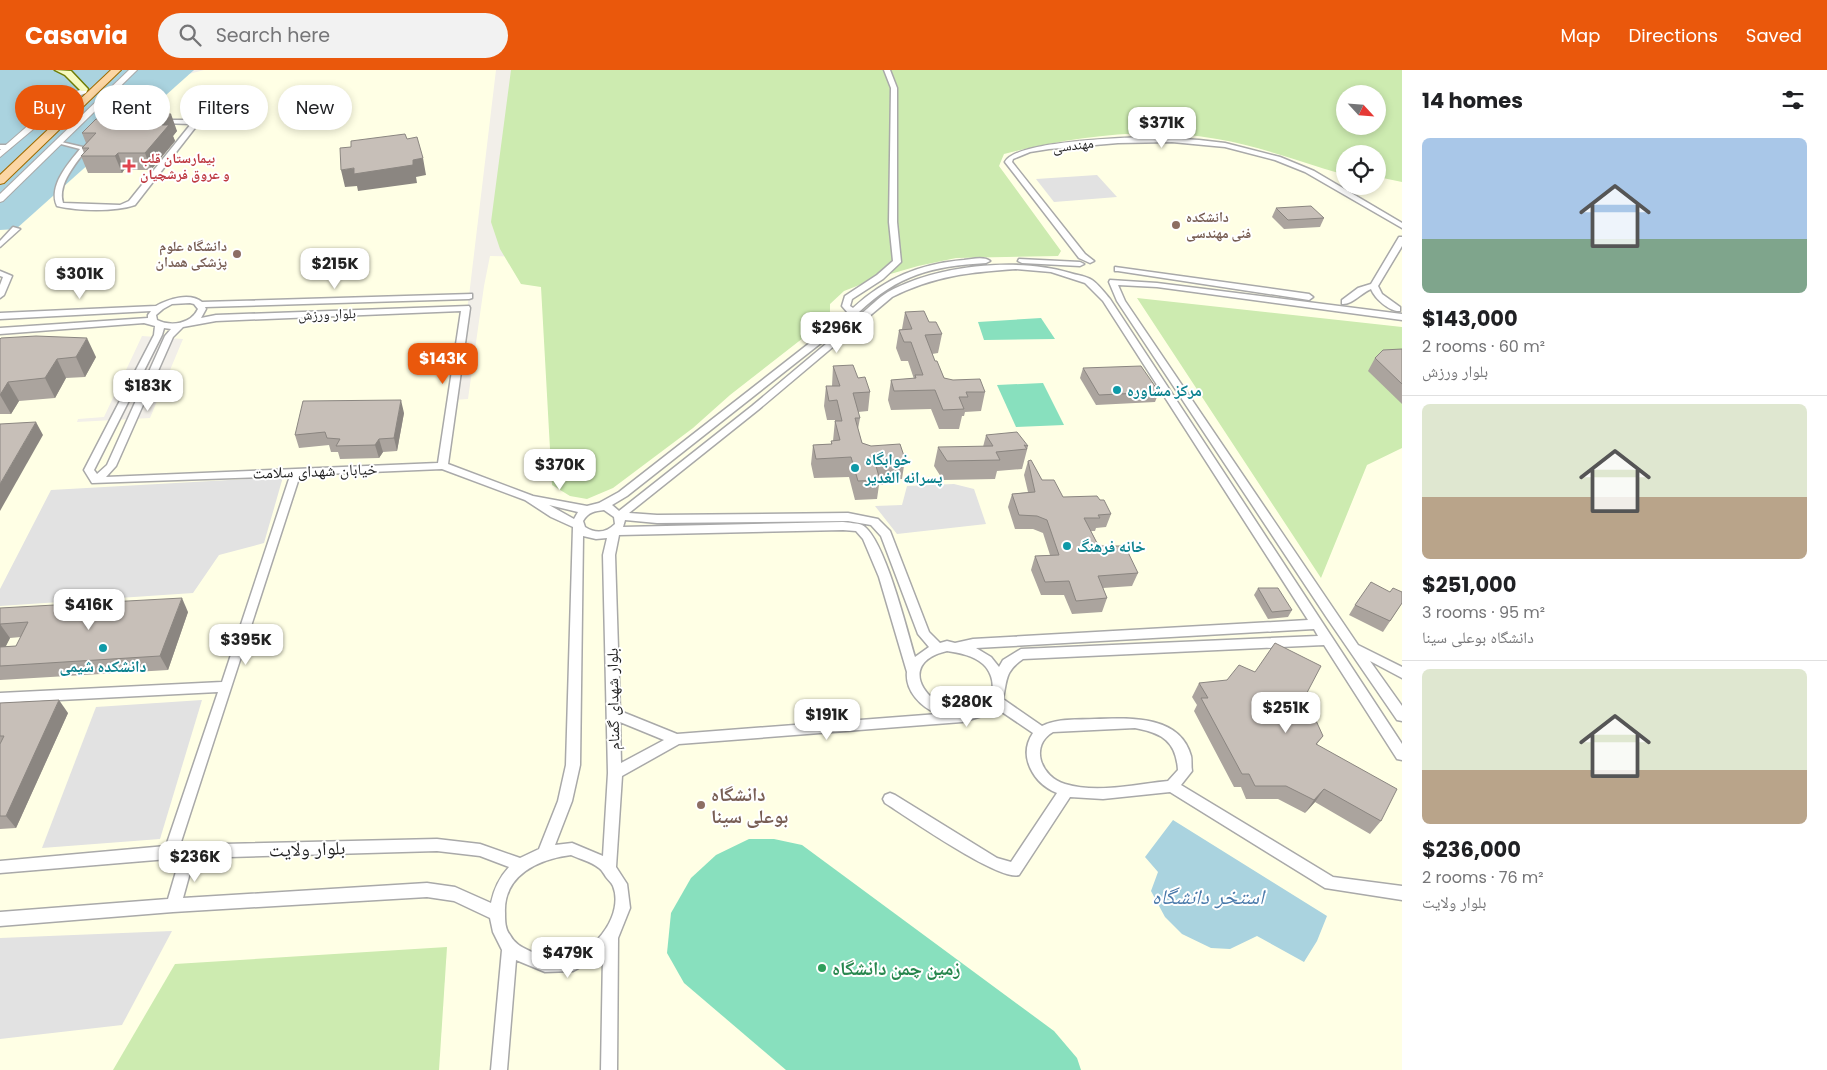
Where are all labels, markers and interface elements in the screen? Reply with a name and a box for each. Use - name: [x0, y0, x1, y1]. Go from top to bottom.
- search box: [158, 13, 508, 58]
- text: Casavia: [25, 19, 128, 52]
- icon: search: [176, 21, 204, 49]
- text: Search here: [216, 22, 330, 49]
- text: Map: [1561, 23, 1600, 48]
- text: Directions: [1628, 23, 1718, 48]
- text: Saved: [1746, 23, 1802, 48]
- chip: Buy: [15, 85, 84, 130]
- chip: Rent: [94, 85, 170, 130]
- chip: Filters: [180, 85, 268, 130]
- chip: New: [278, 85, 352, 130]
- north arrow: [1336, 85, 1386, 135]
- map controls: [1336, 85, 1386, 195]
- text: 14 homes: [1422, 86, 1523, 115]
- icon: filters: [1779, 86, 1807, 114]
- pin: $371K: [1127, 106, 1197, 149]
- text: $371K: [1139, 111, 1185, 134]
- street label: مهندسی: [1051, 133, 1095, 157]
- button: locate: [1336, 145, 1386, 195]
- place label: بیمارستان قلب و عروق فرشچیان: [140, 148, 230, 184]
- marker: بیمارستان قلب و عروق فرشچیان: [122, 159, 136, 173]
- icon: home: [1570, 171, 1660, 261]
- place label: دانشکده فنی مهندسی: [1186, 207, 1251, 243]
- marker: دانشکده فنی مهندسی: [1170, 219, 1182, 231]
- place label: دانشگاه علوم پزشکی همدان: [155, 236, 227, 272]
- marker: دانشگاه علوم پزشکی همدان: [231, 248, 243, 260]
- pin: $215K: [300, 248, 370, 290]
- text: $215K: [311, 252, 359, 275]
- pin: $301K: [45, 258, 115, 300]
- text: $301K: [56, 262, 104, 285]
- street label: بلوار ورزش: [298, 303, 356, 325]
- text: $143,000: [1422, 304, 1518, 333]
- pin: $296K: [802, 312, 872, 354]
- text: $296K: [812, 316, 862, 339]
- text: 2 rooms · 60 m²: [1422, 335, 1545, 358]
- pin: $143K: [408, 342, 478, 385]
- text: $143K: [419, 347, 467, 370]
- text: بلوار ورزش: [1422, 360, 1488, 383]
- pin: $183K: [113, 370, 183, 412]
- text: $183K: [124, 374, 172, 397]
- place label: مرکز مشاوره: [1127, 379, 1202, 402]
- marker: مرکز مشاوره: [1111, 384, 1123, 396]
- icon: home: [1570, 436, 1660, 526]
- pin: $370K: [525, 448, 595, 491]
- place label: خوابگاه پسرانه الغدیر: [864, 448, 943, 489]
- text: $370K: [535, 453, 585, 476]
- street label: خیابان شهدای سلامت: [252, 457, 378, 485]
- marker: خوابگاه پسرانه الغدیر: [849, 462, 861, 474]
- place label: خانه فرهنگ: [1077, 535, 1146, 558]
- marker: خانه فرهنگ: [1061, 540, 1073, 552]
- text: $251,000: [1422, 570, 1516, 599]
- pin: $416K: [54, 588, 124, 631]
- text: $416K: [65, 593, 113, 616]
- text: 3 rooms · 95 m²: [1422, 601, 1545, 624]
- pin: $395K: [211, 624, 281, 666]
- text: دانشگاه بوعلی سینا: [1422, 626, 1534, 649]
- text: $395K: [220, 628, 272, 651]
- marker: دانشکده شیمی: [97, 642, 109, 654]
- street label: بلوار شهدای گمنام: [601, 648, 625, 750]
- place label: دانشکده شیمی: [59, 655, 147, 678]
- pin: $280K: [932, 686, 1002, 728]
- text: $280K: [941, 690, 993, 713]
- pin: $251K: [1251, 692, 1321, 734]
- text: $251K: [1262, 696, 1310, 719]
- pin: $191K: [792, 698, 862, 741]
- icon: home: [1570, 701, 1660, 791]
- text: $191K: [805, 703, 849, 726]
- place label: دانشگاه بوعلی سینا: [711, 781, 788, 830]
- marker: دانشگاه بوعلی سینا: [695, 799, 707, 811]
- street label: بلوار ولایت: [268, 834, 346, 864]
- text: $236,000: [1422, 835, 1521, 864]
- pin: $236K: [160, 840, 230, 883]
- text: $236K: [170, 845, 220, 868]
- text: 2 rooms · 76 m²: [1422, 866, 1544, 889]
- water label: استخر دانشگاه: [1152, 882, 1266, 911]
- text: بلوار ولایت: [1422, 891, 1486, 914]
- pin: $479K: [533, 936, 603, 979]
- text: $479K: [543, 941, 593, 964]
- place label: زمین چمن دانشگاه: [832, 955, 961, 982]
- marker: زمین چمن دانشگاه: [816, 962, 828, 974]

